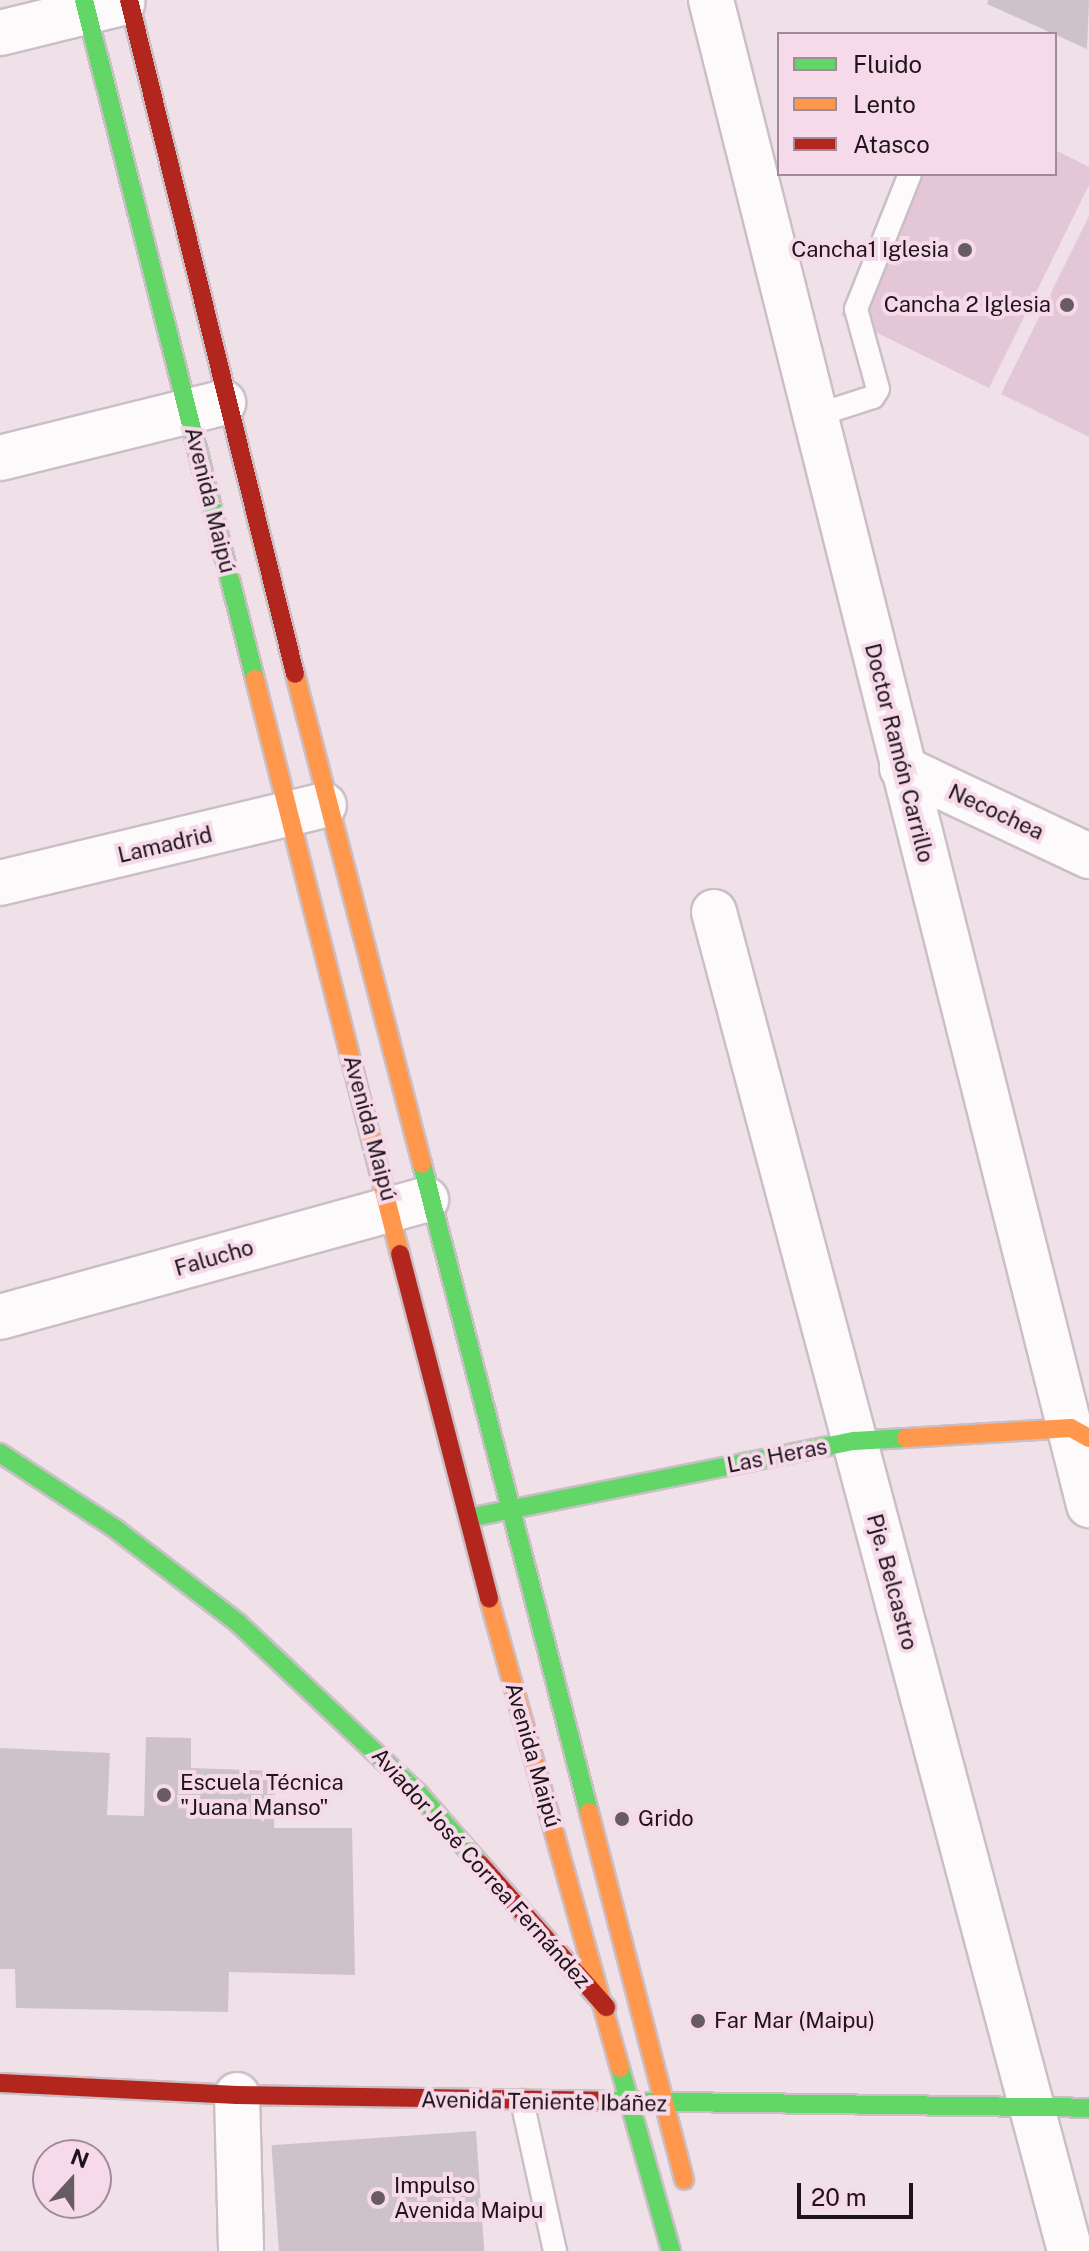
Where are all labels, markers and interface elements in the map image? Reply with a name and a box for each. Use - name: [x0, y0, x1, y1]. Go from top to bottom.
- legend: [777, 32, 1057, 176]
- text: Fluido: [853, 50, 922, 78]
- text: Lento: [853, 90, 916, 118]
- text: Atasco: [853, 130, 930, 158]
- place label: Cancha1 Iglesia: [791, 237, 949, 263]
- marker: Cancha1 Iglesia: [956, 241, 974, 259]
- place label: Cancha 2 Iglesia: [884, 292, 1051, 318]
- marker: Cancha 2 Iglesia: [1058, 296, 1076, 314]
- street label: Avenida Maipú: [179, 424, 241, 576]
- street label: Doctor Ramón Carrillo: [859, 641, 939, 865]
- street label: Necochea: [944, 778, 1048, 846]
- street label: Lamadrid: [115, 821, 215, 869]
- street label: Avenida Maipú: [338, 1052, 402, 1204]
- street label: Falucho: [171, 1234, 257, 1282]
- street label: Las Heras: [725, 1433, 829, 1479]
- street label: Pje. Belcastro: [861, 1511, 923, 1653]
- street label: Avenida Maipú: [500, 1680, 566, 1830]
- street label: Aviador José Correa Fernández: [366, 1742, 596, 1994]
- place label: Escuela Técnica "Juana Manso": [180, 1769, 344, 1820]
- marker: Escuela Técnica "Juana Manso": [155, 1786, 173, 1804]
- place label: Grido: [638, 1806, 694, 1832]
- marker: Grido: [613, 1810, 631, 1828]
- place label: Far Mar (Maipu): [714, 2008, 875, 2034]
- marker: Far Mar (Maipu): [689, 2012, 707, 2030]
- street label: Avenida Teniente Ibáñez: [421, 2087, 667, 2117]
- north arrow: [32, 2139, 112, 2219]
- text: N: [67, 2143, 93, 2174]
- scale bar: [801, 2167, 917, 2217]
- place label: Impulso Avenida Maipu: [394, 2172, 543, 2224]
- text: 20 m: [811, 2183, 867, 2211]
- marker: Impulso Avenida Maipu: [369, 2189, 387, 2207]

